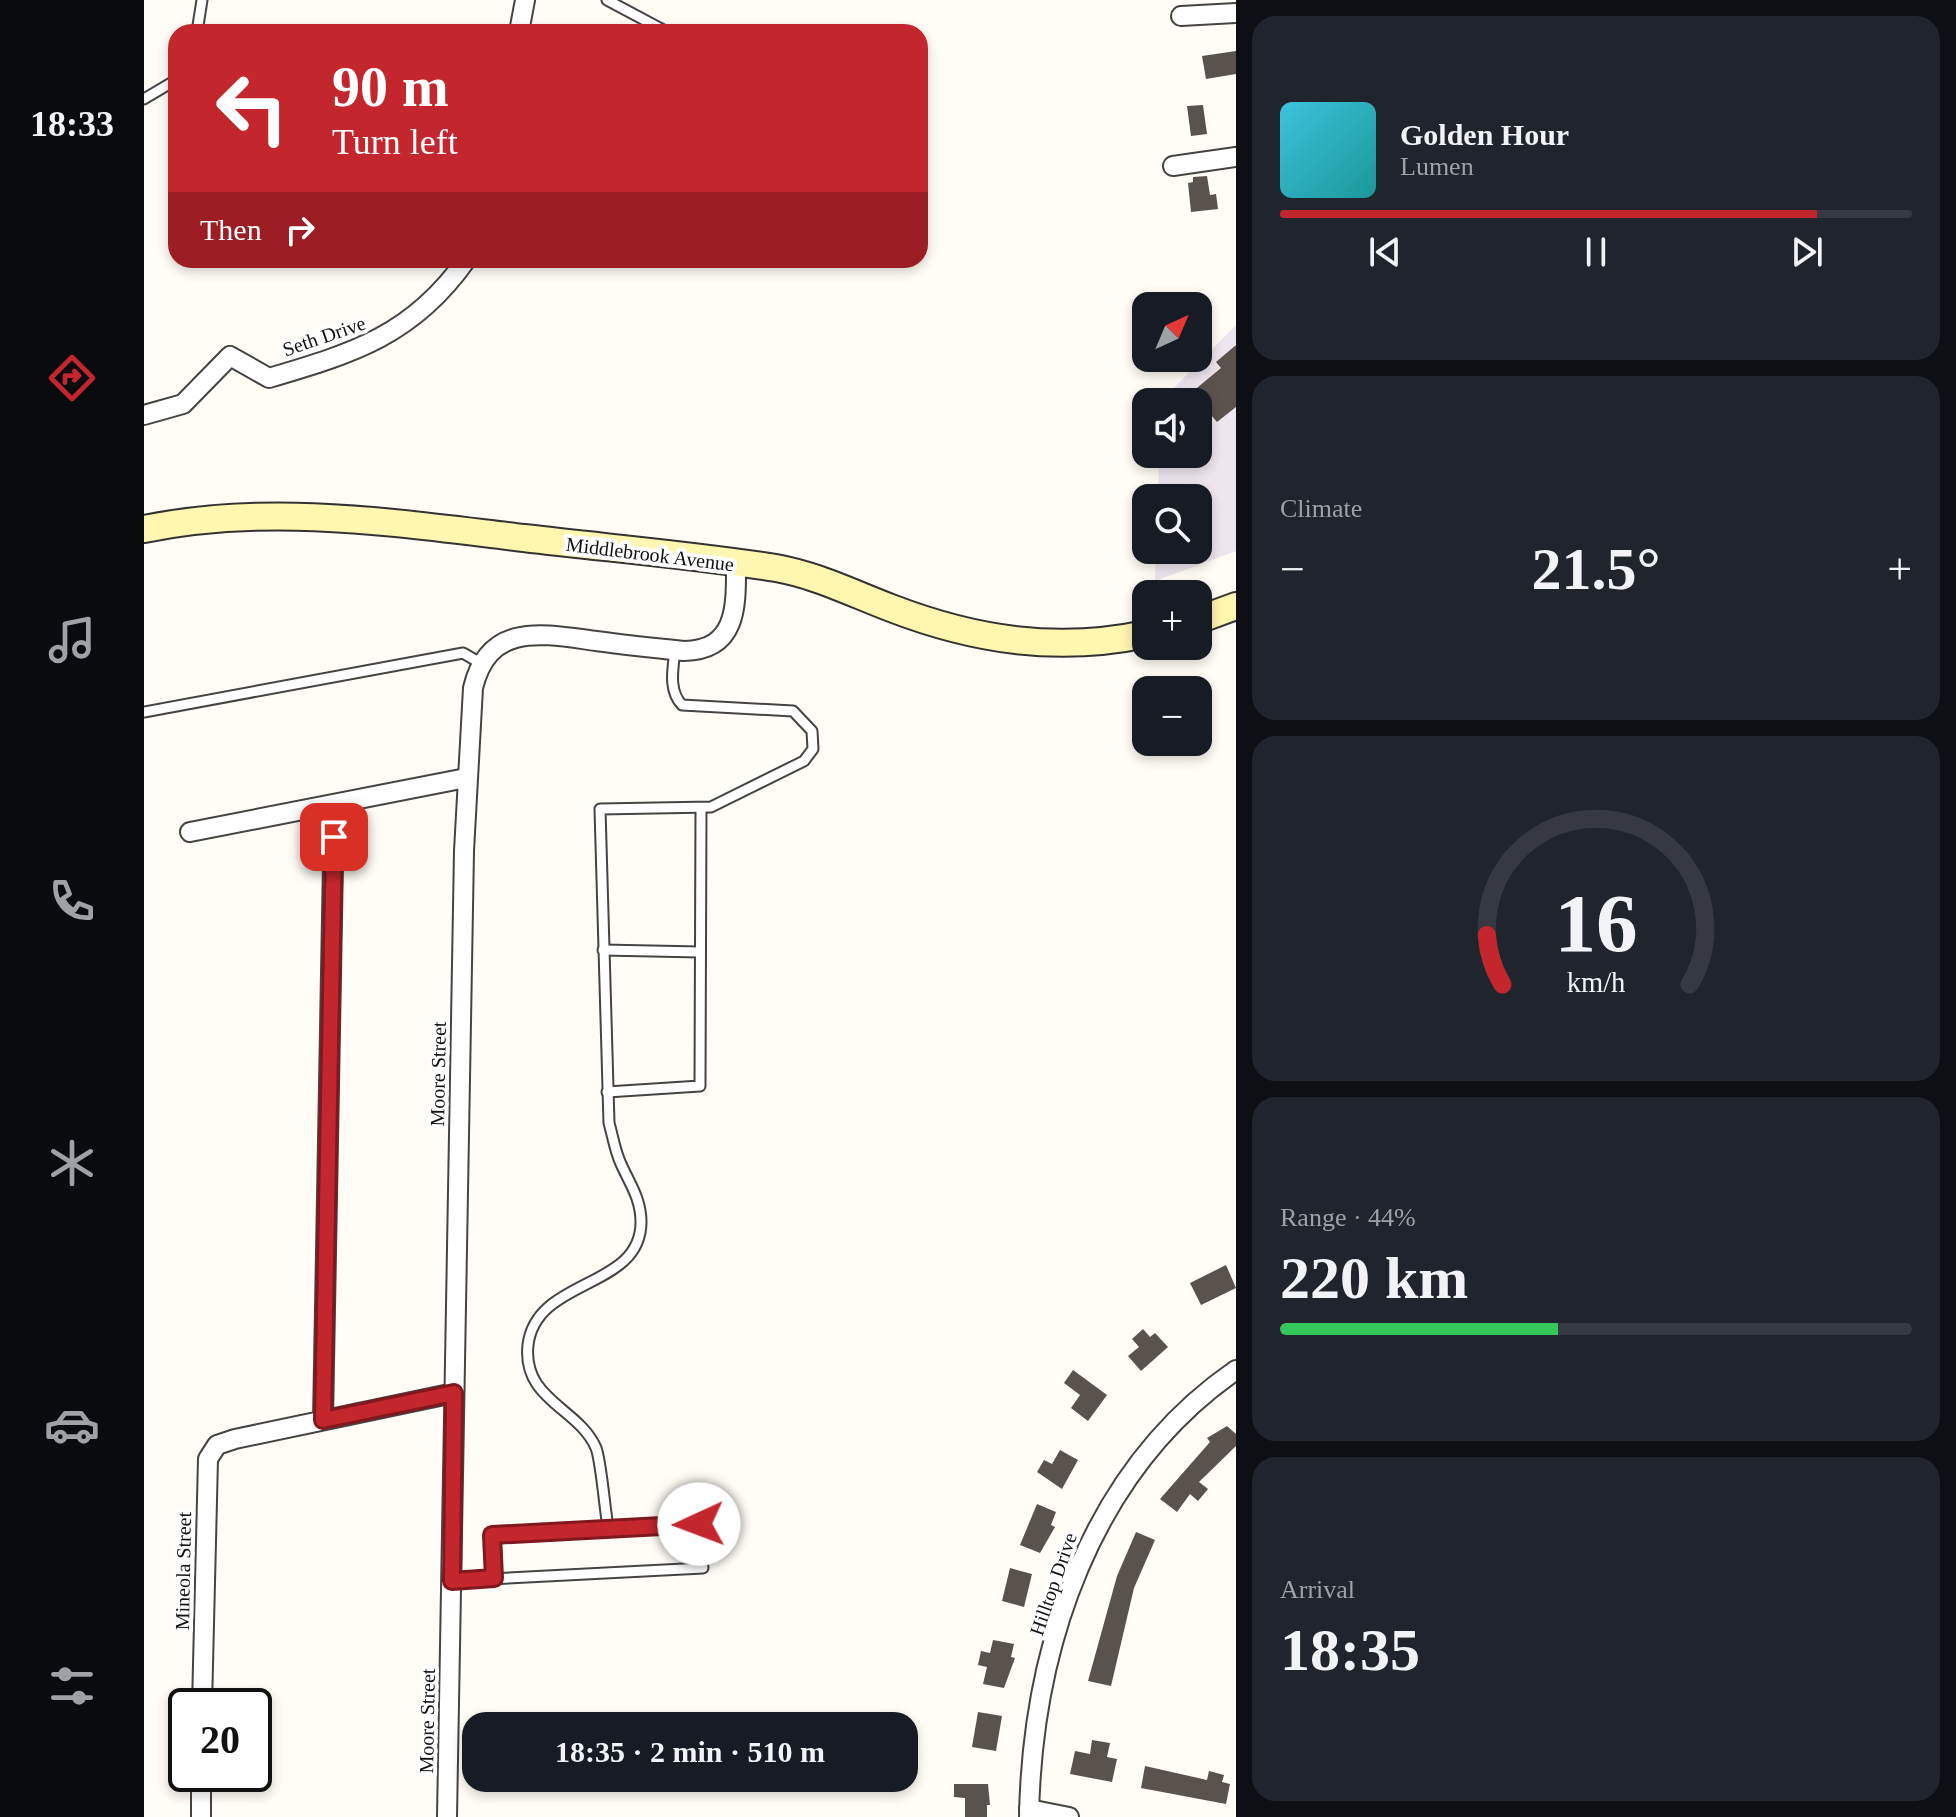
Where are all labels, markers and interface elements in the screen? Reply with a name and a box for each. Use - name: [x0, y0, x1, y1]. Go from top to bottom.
- icon: left: [200, 56, 304, 160]
- text: 90 m: [332, 56, 449, 118]
- text: 18:33: [30, 104, 114, 144]
- text: Golden Hour: [1400, 118, 1569, 151]
- text: Turn left: [332, 122, 458, 162]
- text: Lumen: [1400, 152, 1474, 181]
- icon: right: [278, 208, 322, 252]
- text: Then: [200, 213, 262, 246]
- icon: previous: [1363, 230, 1407, 274]
- icon: pause: [1574, 230, 1618, 274]
- icon: next: [1785, 230, 1829, 274]
- north arrow: [1132, 292, 1212, 372]
- map controls: [1132, 292, 1212, 756]
- street label: Seth Drive: [280, 312, 368, 360]
- icon: directions: [44, 350, 100, 406]
- button: sound: [1132, 388, 1212, 468]
- button: search: [1132, 484, 1212, 564]
- text: Climate: [1280, 494, 1362, 523]
- street label: Middlebrook Avenue: [565, 533, 735, 575]
- text: 21.5°: [1532, 536, 1661, 602]
- text: −: [1280, 545, 1305, 594]
- text: +: [1887, 545, 1912, 594]
- button: +: [1132, 580, 1212, 660]
- icon: music: [44, 612, 100, 668]
- button: −: [1132, 676, 1212, 756]
- pin: [300, 803, 368, 871]
- icon: arrive: [312, 815, 356, 859]
- icon: phone: [44, 873, 100, 929]
- text: 16: [1554, 876, 1638, 968]
- text: km/h: [1567, 967, 1625, 998]
- street label: Moore Street: [426, 1021, 450, 1127]
- icon: climate: [44, 1135, 100, 1191]
- text: Range · 44%: [1280, 1203, 1416, 1232]
- text: 220 km: [1280, 1245, 1468, 1311]
- icon: car: [44, 1397, 100, 1453]
- position arrow: [657, 1482, 741, 1566]
- street label: Mineola Street: [171, 1511, 195, 1630]
- street label: Hilltop Drive: [1025, 1530, 1082, 1639]
- text: Arrival: [1280, 1575, 1355, 1604]
- text: 18:35: [1280, 1617, 1420, 1683]
- icon: filters: [44, 1658, 100, 1714]
- street label: Moore Street: [415, 1668, 439, 1774]
- speed limit sign: 20: [168, 1688, 272, 1792]
- text: 18:35 · 2 min · 510 m: [555, 1735, 825, 1768]

